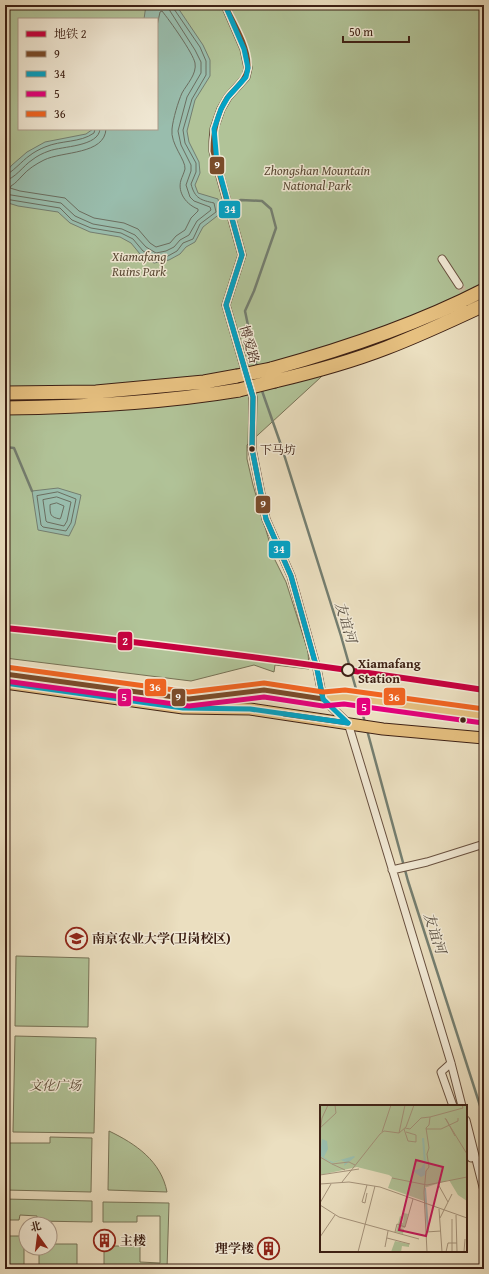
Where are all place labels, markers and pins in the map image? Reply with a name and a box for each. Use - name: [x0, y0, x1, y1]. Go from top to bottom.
- place label: 下马坊: [260, 441, 296, 458]
- marker: 下马坊: [247, 444, 257, 454]
- place label: Xiamafang Station: [358, 654, 421, 688]
- marker: Xiamafang Station: [341, 663, 355, 677]
- unlabelled marker: [458, 715, 468, 725]
- school or university icon: 南京农业大学(卫岗校区): [63, 925, 89, 951]
- place label: 南京农业大学(卫岗校区): [92, 929, 231, 948]
- building icon: 主楼: [92, 1227, 118, 1253]
- place label: 主楼: [120, 1231, 146, 1250]
- building icon: 理学楼: [256, 1235, 282, 1261]
- place label: 理学楼: [215, 1239, 254, 1258]

